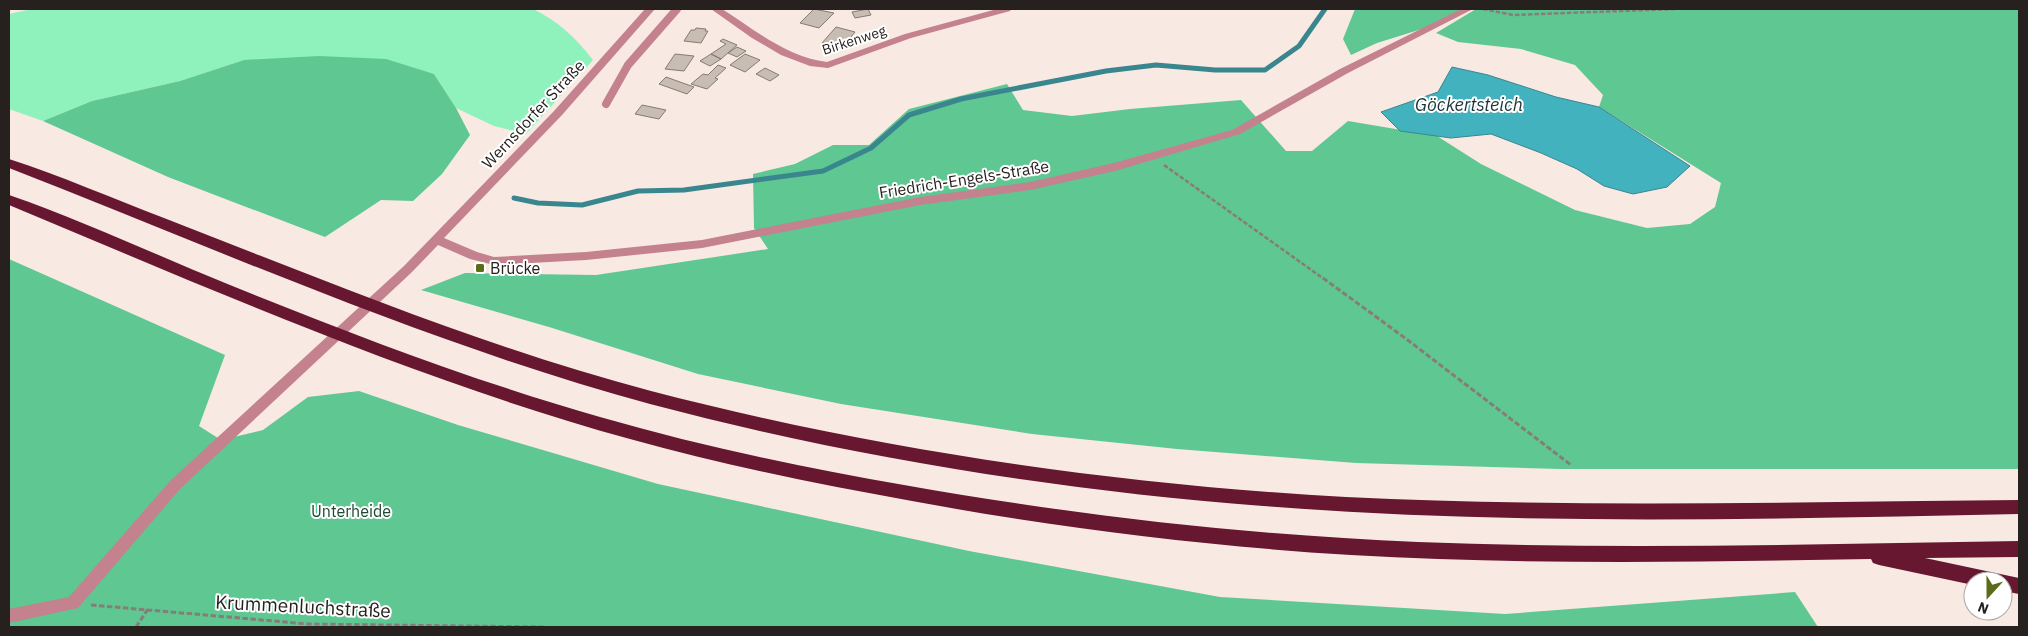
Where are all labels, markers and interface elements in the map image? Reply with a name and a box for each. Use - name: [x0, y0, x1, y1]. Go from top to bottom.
- street label: Birkenweg: [820, 21, 889, 59]
- street label: Wernsdorfer Straße: [477, 55, 589, 173]
- water label: Göckertsteich: [1415, 93, 1523, 116]
- street label: Friedrich-Engels-Straße: [878, 156, 1051, 202]
- place label: Brücke: [490, 258, 541, 278]
- marker: Brücke: [474, 262, 486, 274]
- park label: Unterheide: [311, 501, 391, 521]
- north arrow: [1963, 571, 2013, 621]
- street label: Krummenluchstraße: [215, 589, 391, 623]
- text: N: [1975, 598, 1991, 618]

